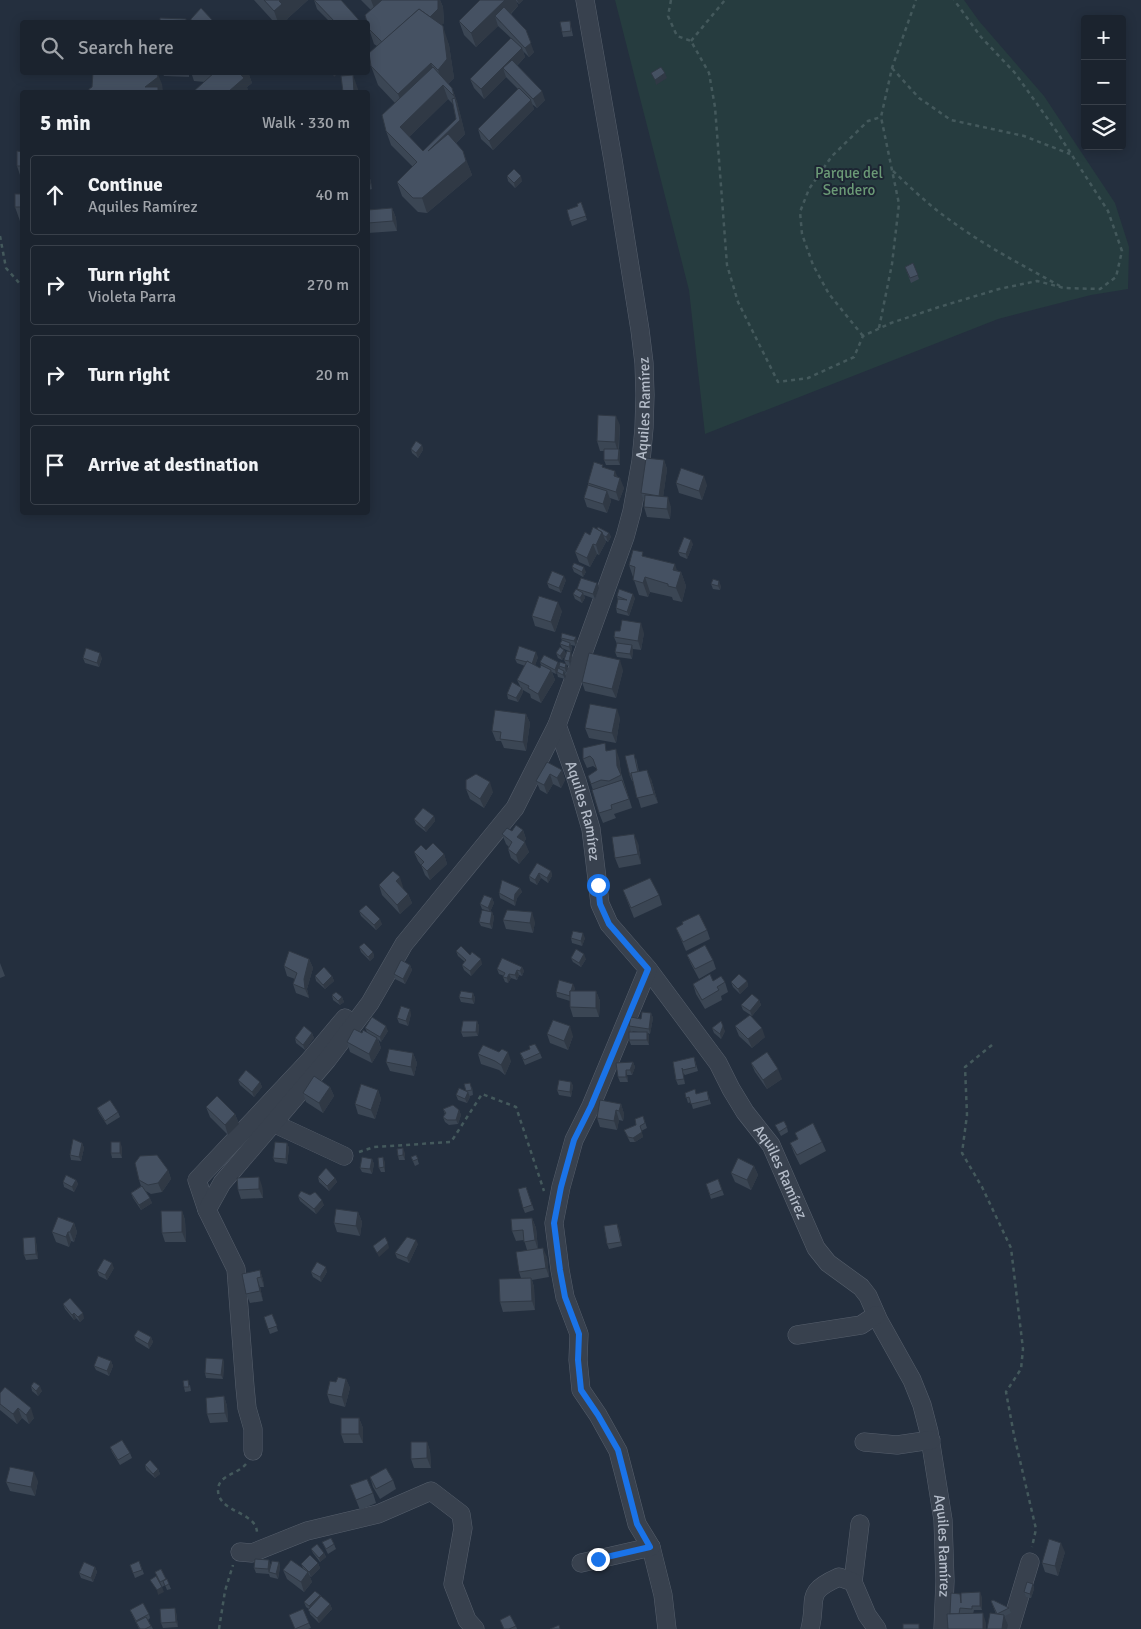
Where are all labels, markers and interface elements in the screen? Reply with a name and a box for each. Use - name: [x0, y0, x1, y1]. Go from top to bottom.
- map controls: [1081, 15, 1126, 150]
- button: +: [1081, 15, 1126, 60]
- search box: [20, 20, 370, 75]
- icon: search: [38, 34, 66, 62]
- text: Search here: [78, 36, 174, 60]
- button: −: [1081, 60, 1126, 105]
- button: layers: [1081, 105, 1126, 150]
- text: 5 min: [40, 110, 91, 136]
- text: Walk · 330 m: [262, 113, 350, 133]
- park label: Parque del Sendero: [815, 164, 883, 199]
- text: Continue: [88, 173, 163, 197]
- icon: ahead: [41, 181, 69, 209]
- text: 40 m: [315, 185, 349, 205]
- text: Aquiles Ramírez: [88, 197, 198, 217]
- text: Turn right: [88, 263, 170, 287]
- icon: right: [41, 271, 69, 299]
- text: 270 m: [307, 275, 349, 295]
- text: Violeta Parra: [88, 287, 176, 307]
- street label: Aquiles Ramírez: [632, 356, 654, 461]
- icon: right: [41, 361, 69, 389]
- text: Turn right: [88, 363, 170, 387]
- text: 20 m: [315, 365, 349, 385]
- icon: arrive: [41, 451, 69, 479]
- text: Arrive at destination: [88, 453, 259, 477]
- street label: Aquiles Ramírez: [561, 758, 604, 862]
- route start: [587, 874, 610, 897]
- street label: Aquiles Ramírez: [750, 1121, 811, 1222]
- street label: Aquiles Ramírez: [930, 1493, 954, 1598]
- route end: [587, 1548, 610, 1571]

